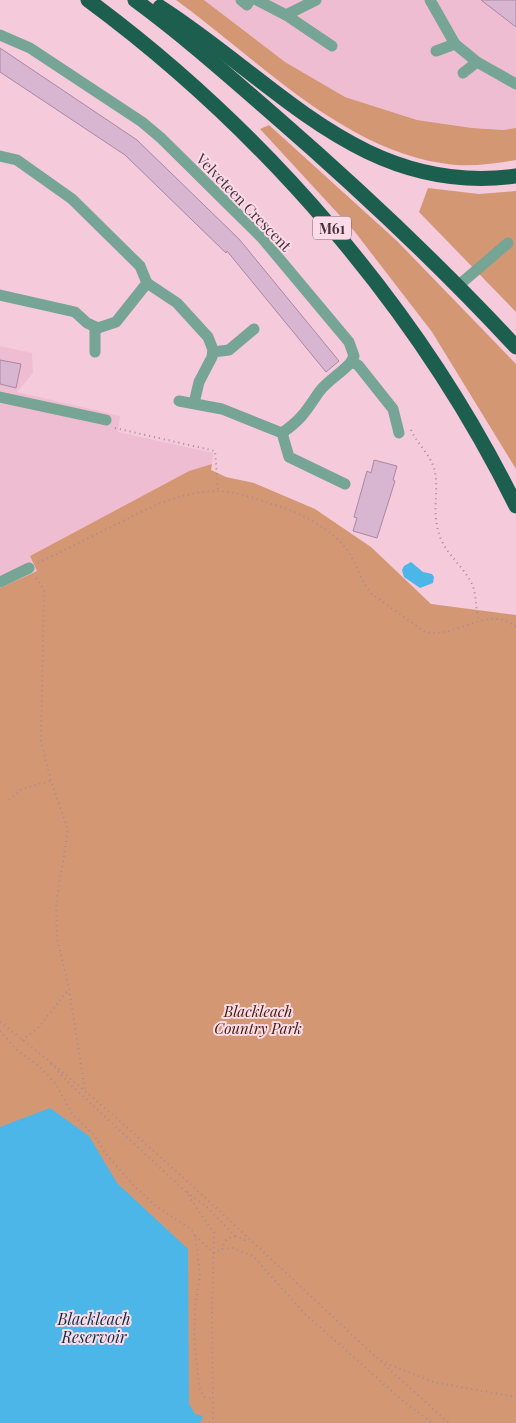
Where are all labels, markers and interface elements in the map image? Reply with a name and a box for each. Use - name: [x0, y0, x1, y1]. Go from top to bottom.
- street label: Velveteen Crescent: [191, 148, 296, 256]
- road number: M61: [313, 217, 351, 240]
- park label: Blackleach Country Park: [214, 1001, 302, 1038]
- water label: Blackleach Reservoir: [56, 1308, 131, 1347]

